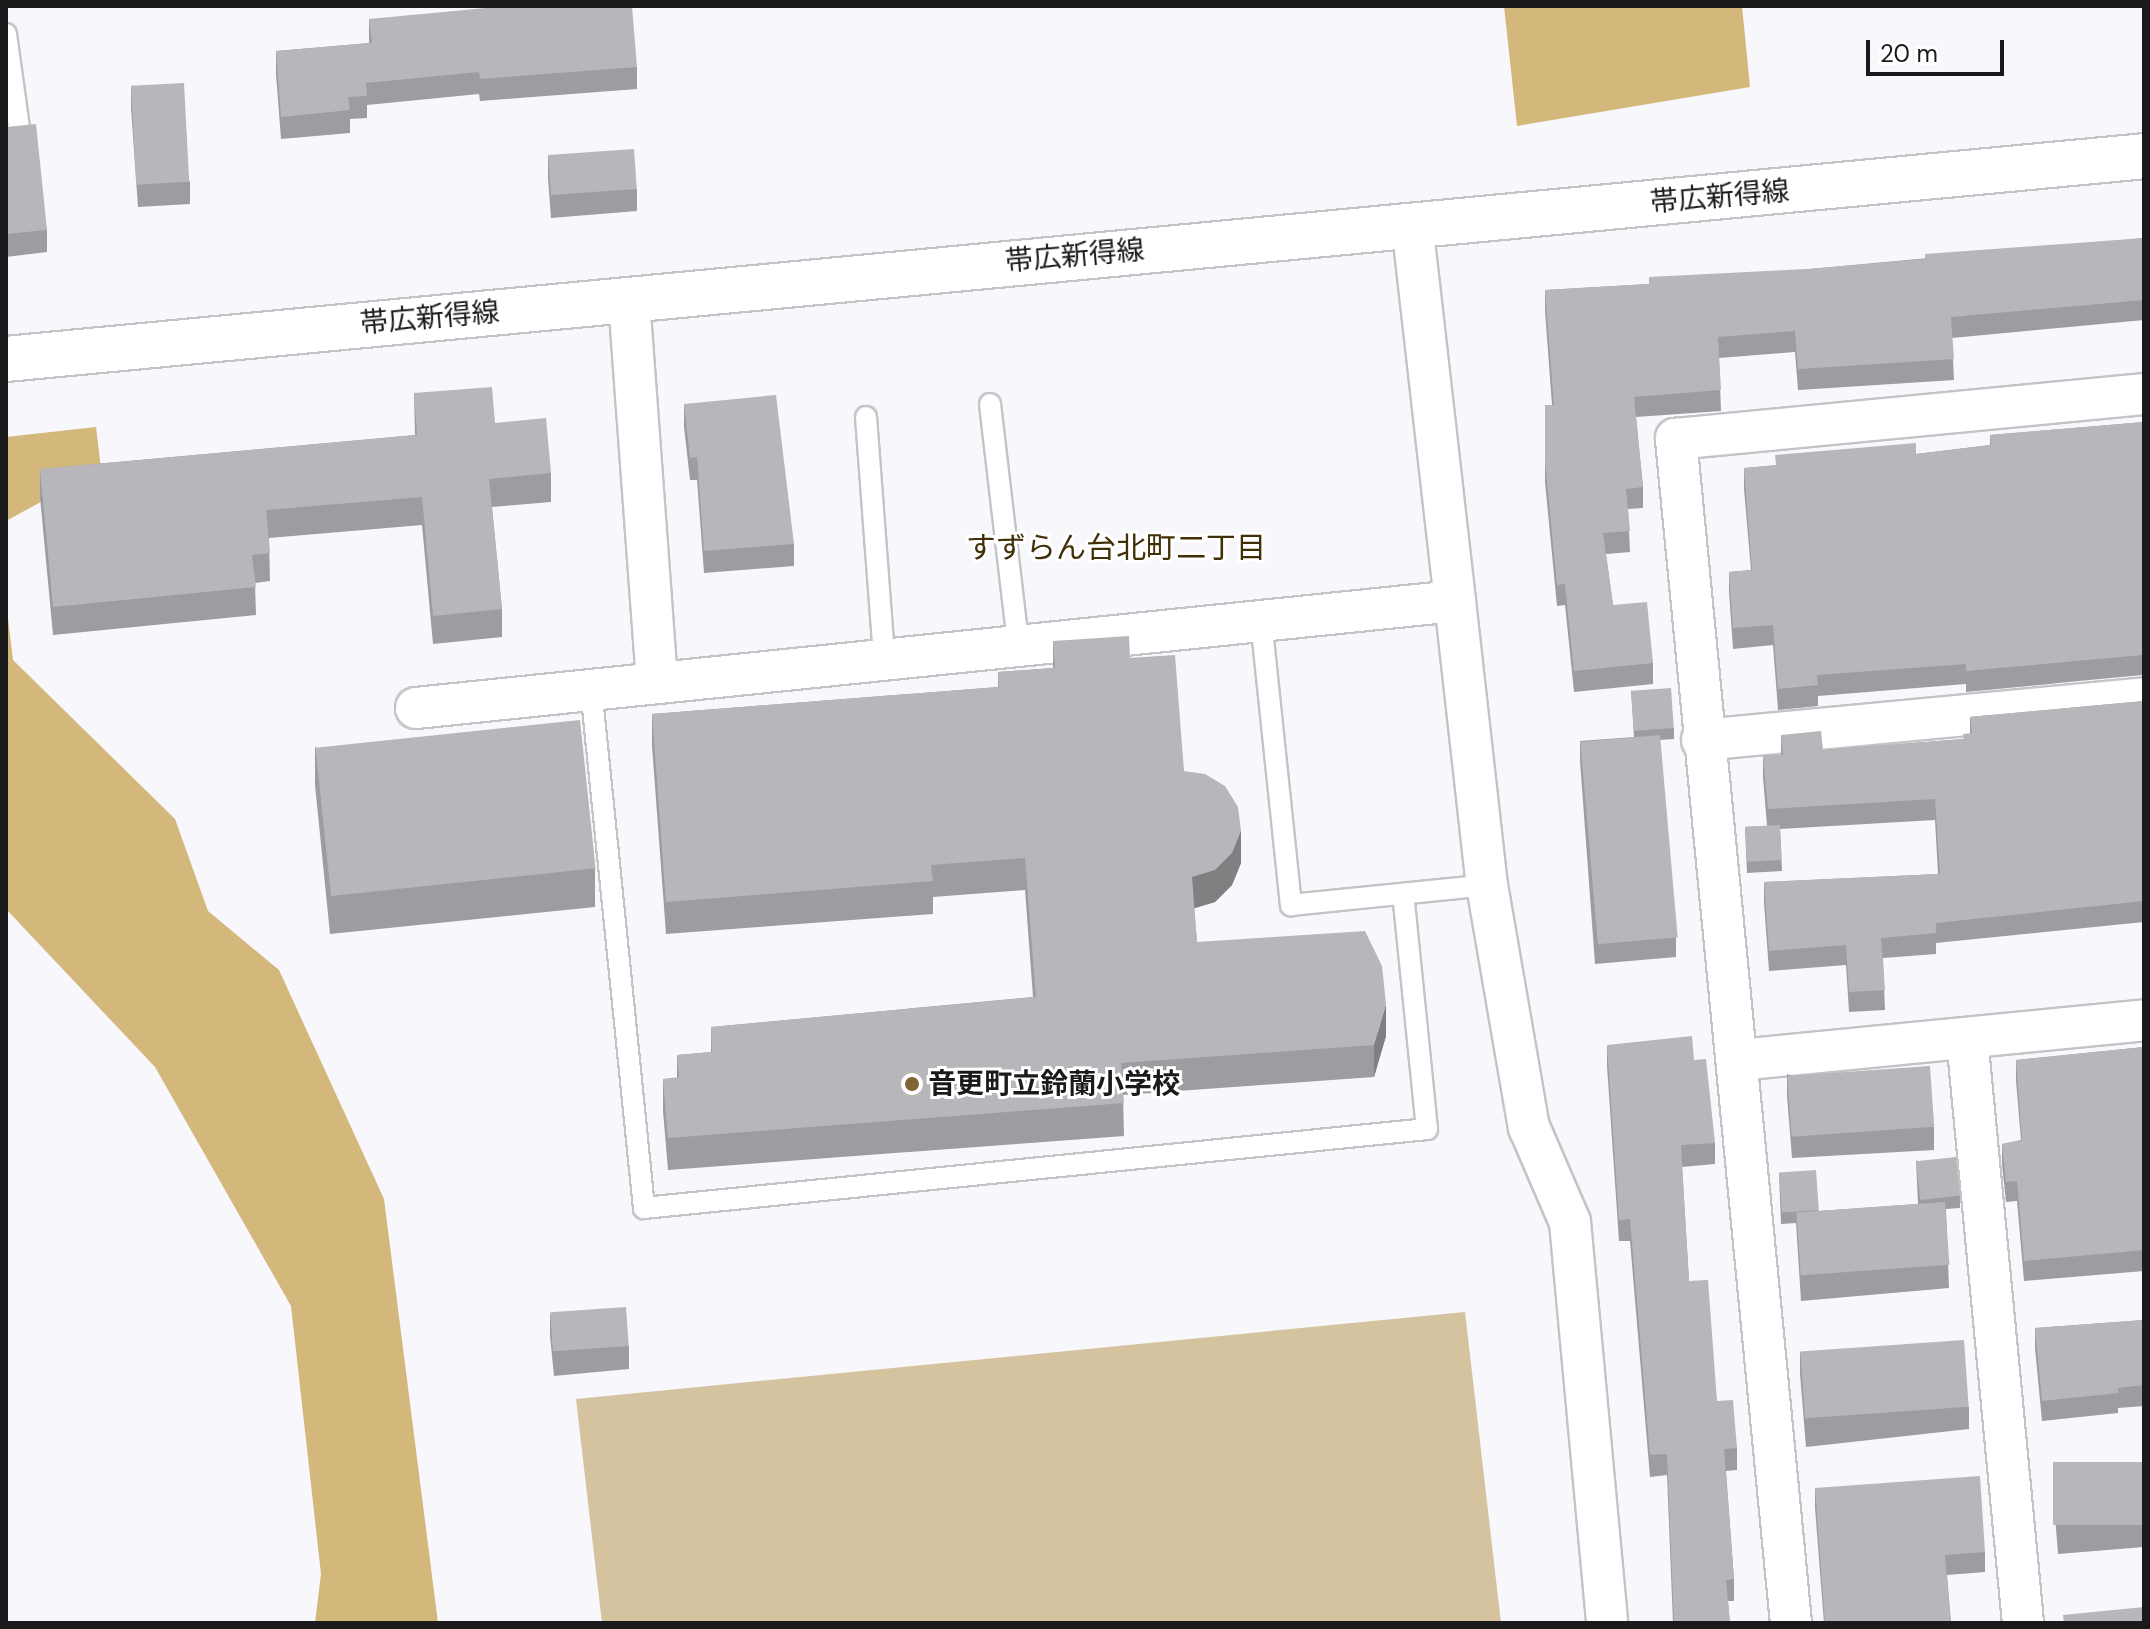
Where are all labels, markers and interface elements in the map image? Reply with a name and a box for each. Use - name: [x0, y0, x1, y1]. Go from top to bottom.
- scale bar: [1870, 24, 2008, 74]
- text: 20 m: [1880, 38, 1938, 69]
- street label: 帯広新得線: [1649, 174, 1791, 220]
- street label: 帯広新得線: [1004, 233, 1146, 279]
- street label: 帯広新得線: [359, 295, 501, 341]
- district label: すずらん台北町二丁目: [966, 530, 1266, 566]
- place label: 音更町立鈴蘭小学校: [928, 1067, 1180, 1101]
- marker: 音更町立鈴蘭小学校: [903, 1075, 921, 1093]

